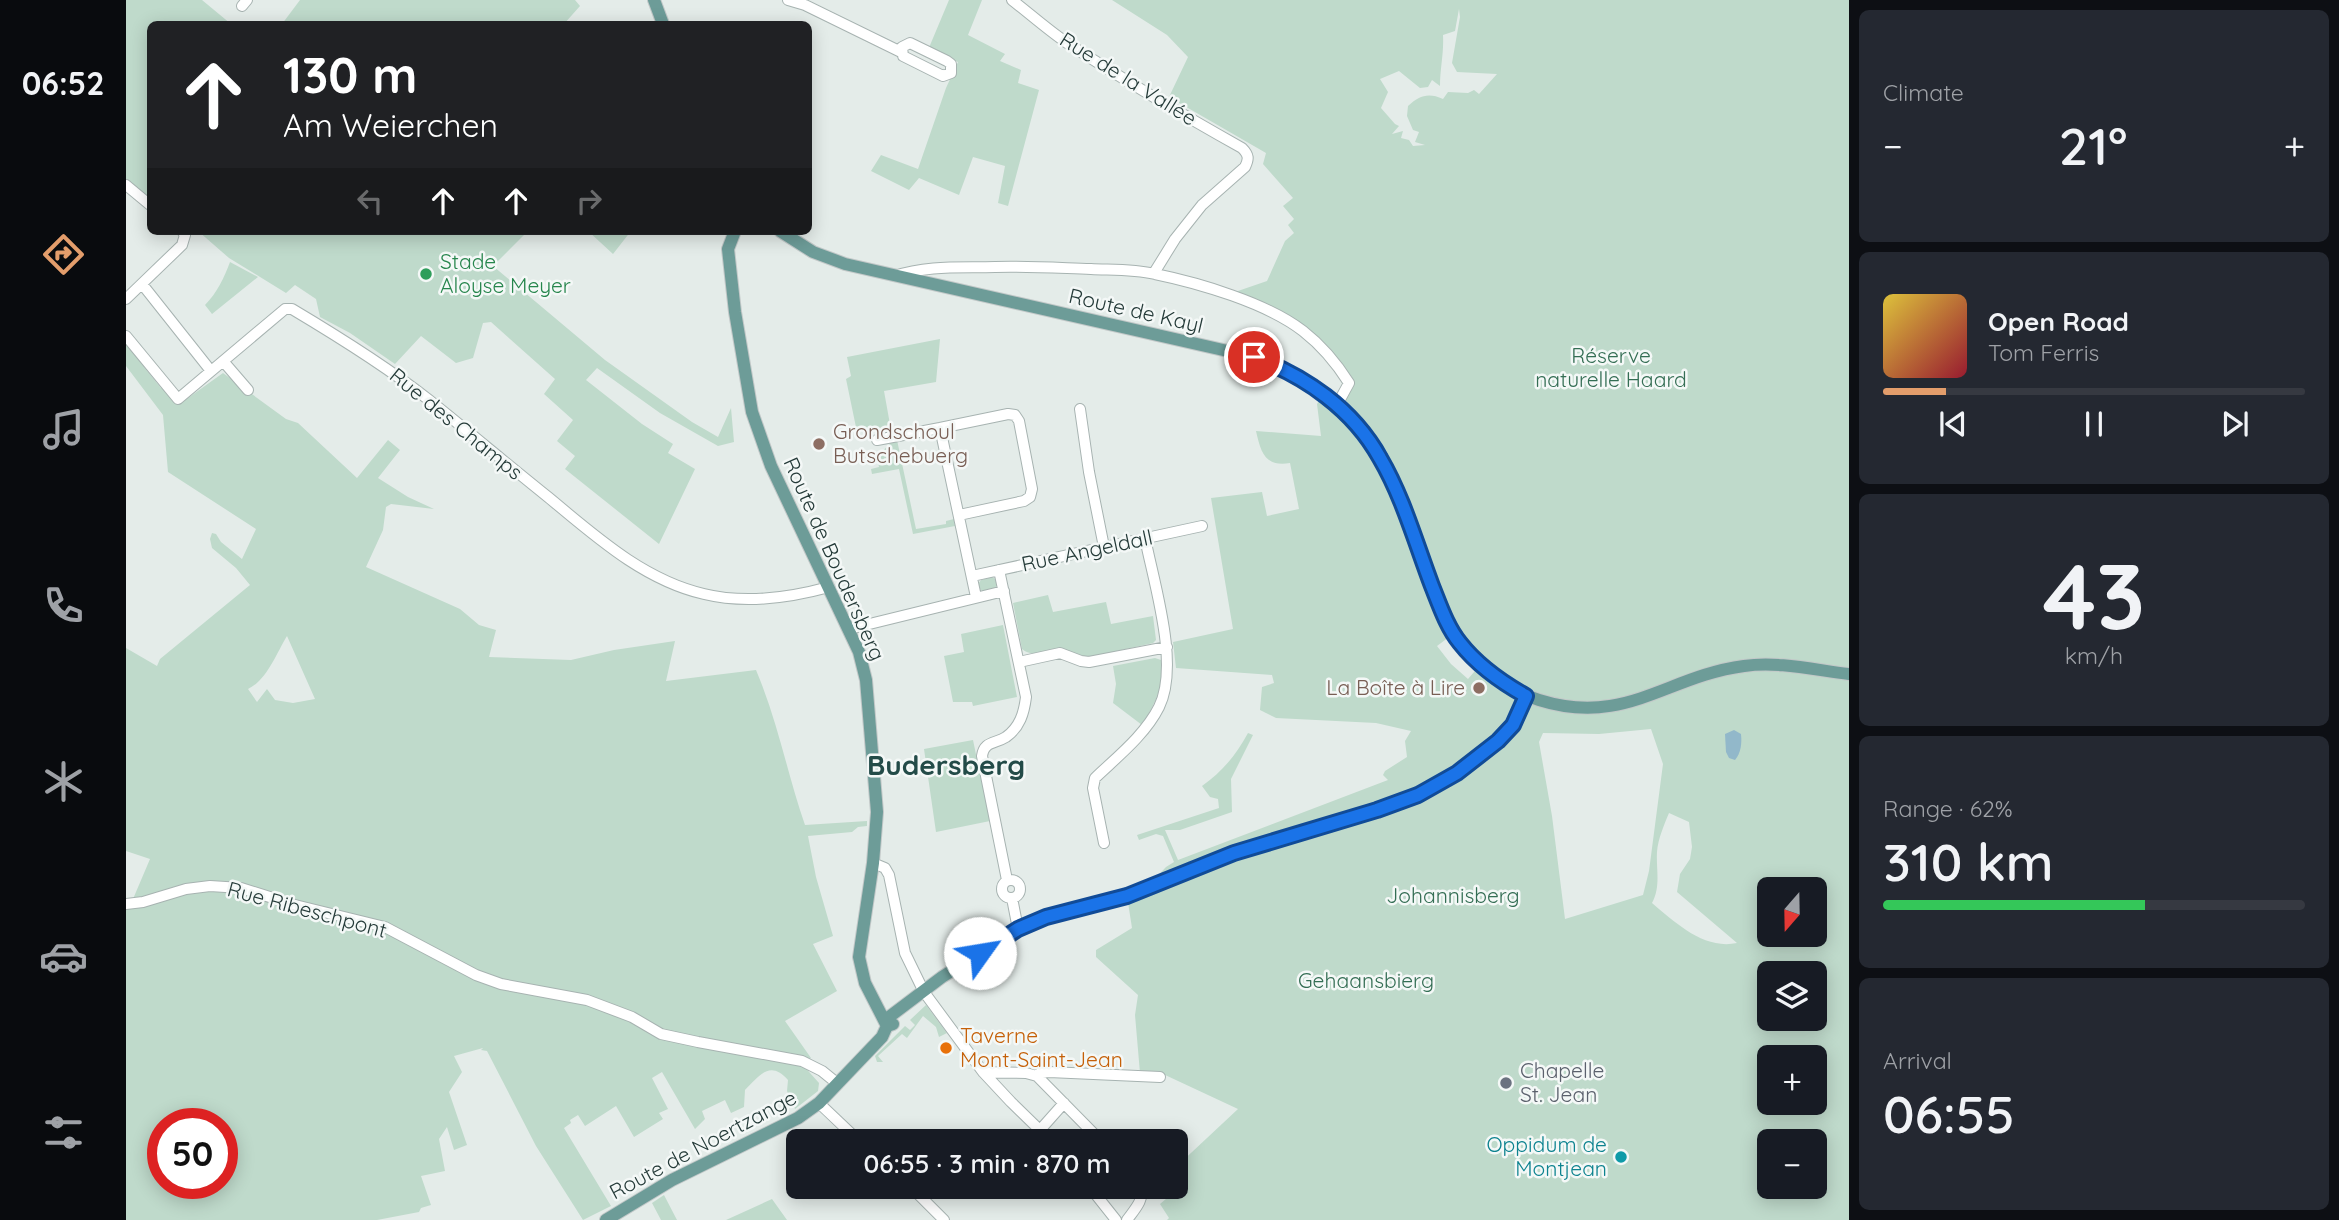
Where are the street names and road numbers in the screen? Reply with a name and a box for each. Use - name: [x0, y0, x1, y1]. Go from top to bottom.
- street label: Rue de la Vallée: [1055, 26, 1202, 131]
- street label: Route de Kayl: [1066, 282, 1206, 338]
- street label: Rue des Champs: [385, 362, 528, 485]
- street label: Route de Boudersberg: [778, 453, 891, 664]
- street label: Rue Angeldall: [1019, 523, 1155, 577]
- street label: Rue Ribeschpont: [225, 875, 390, 943]
- street label: Route de Noertzange: [605, 1084, 800, 1204]

